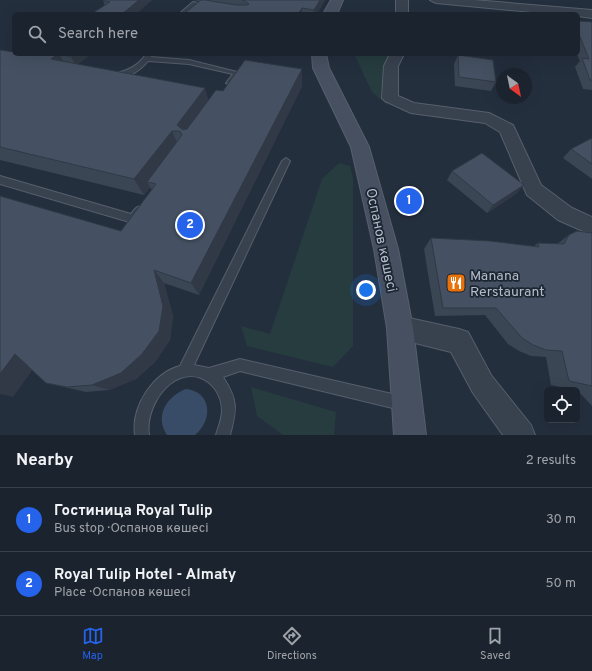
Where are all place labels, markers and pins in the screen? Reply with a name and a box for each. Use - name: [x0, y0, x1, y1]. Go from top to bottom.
- pin: 1: [396, 186, 422, 216]
- pin: 2: [177, 210, 203, 240]
- place label: Manana Rerstaurant: [470, 268, 545, 301]
- restaurant icon: Manana Rerstaurant: [445, 272, 467, 294]

